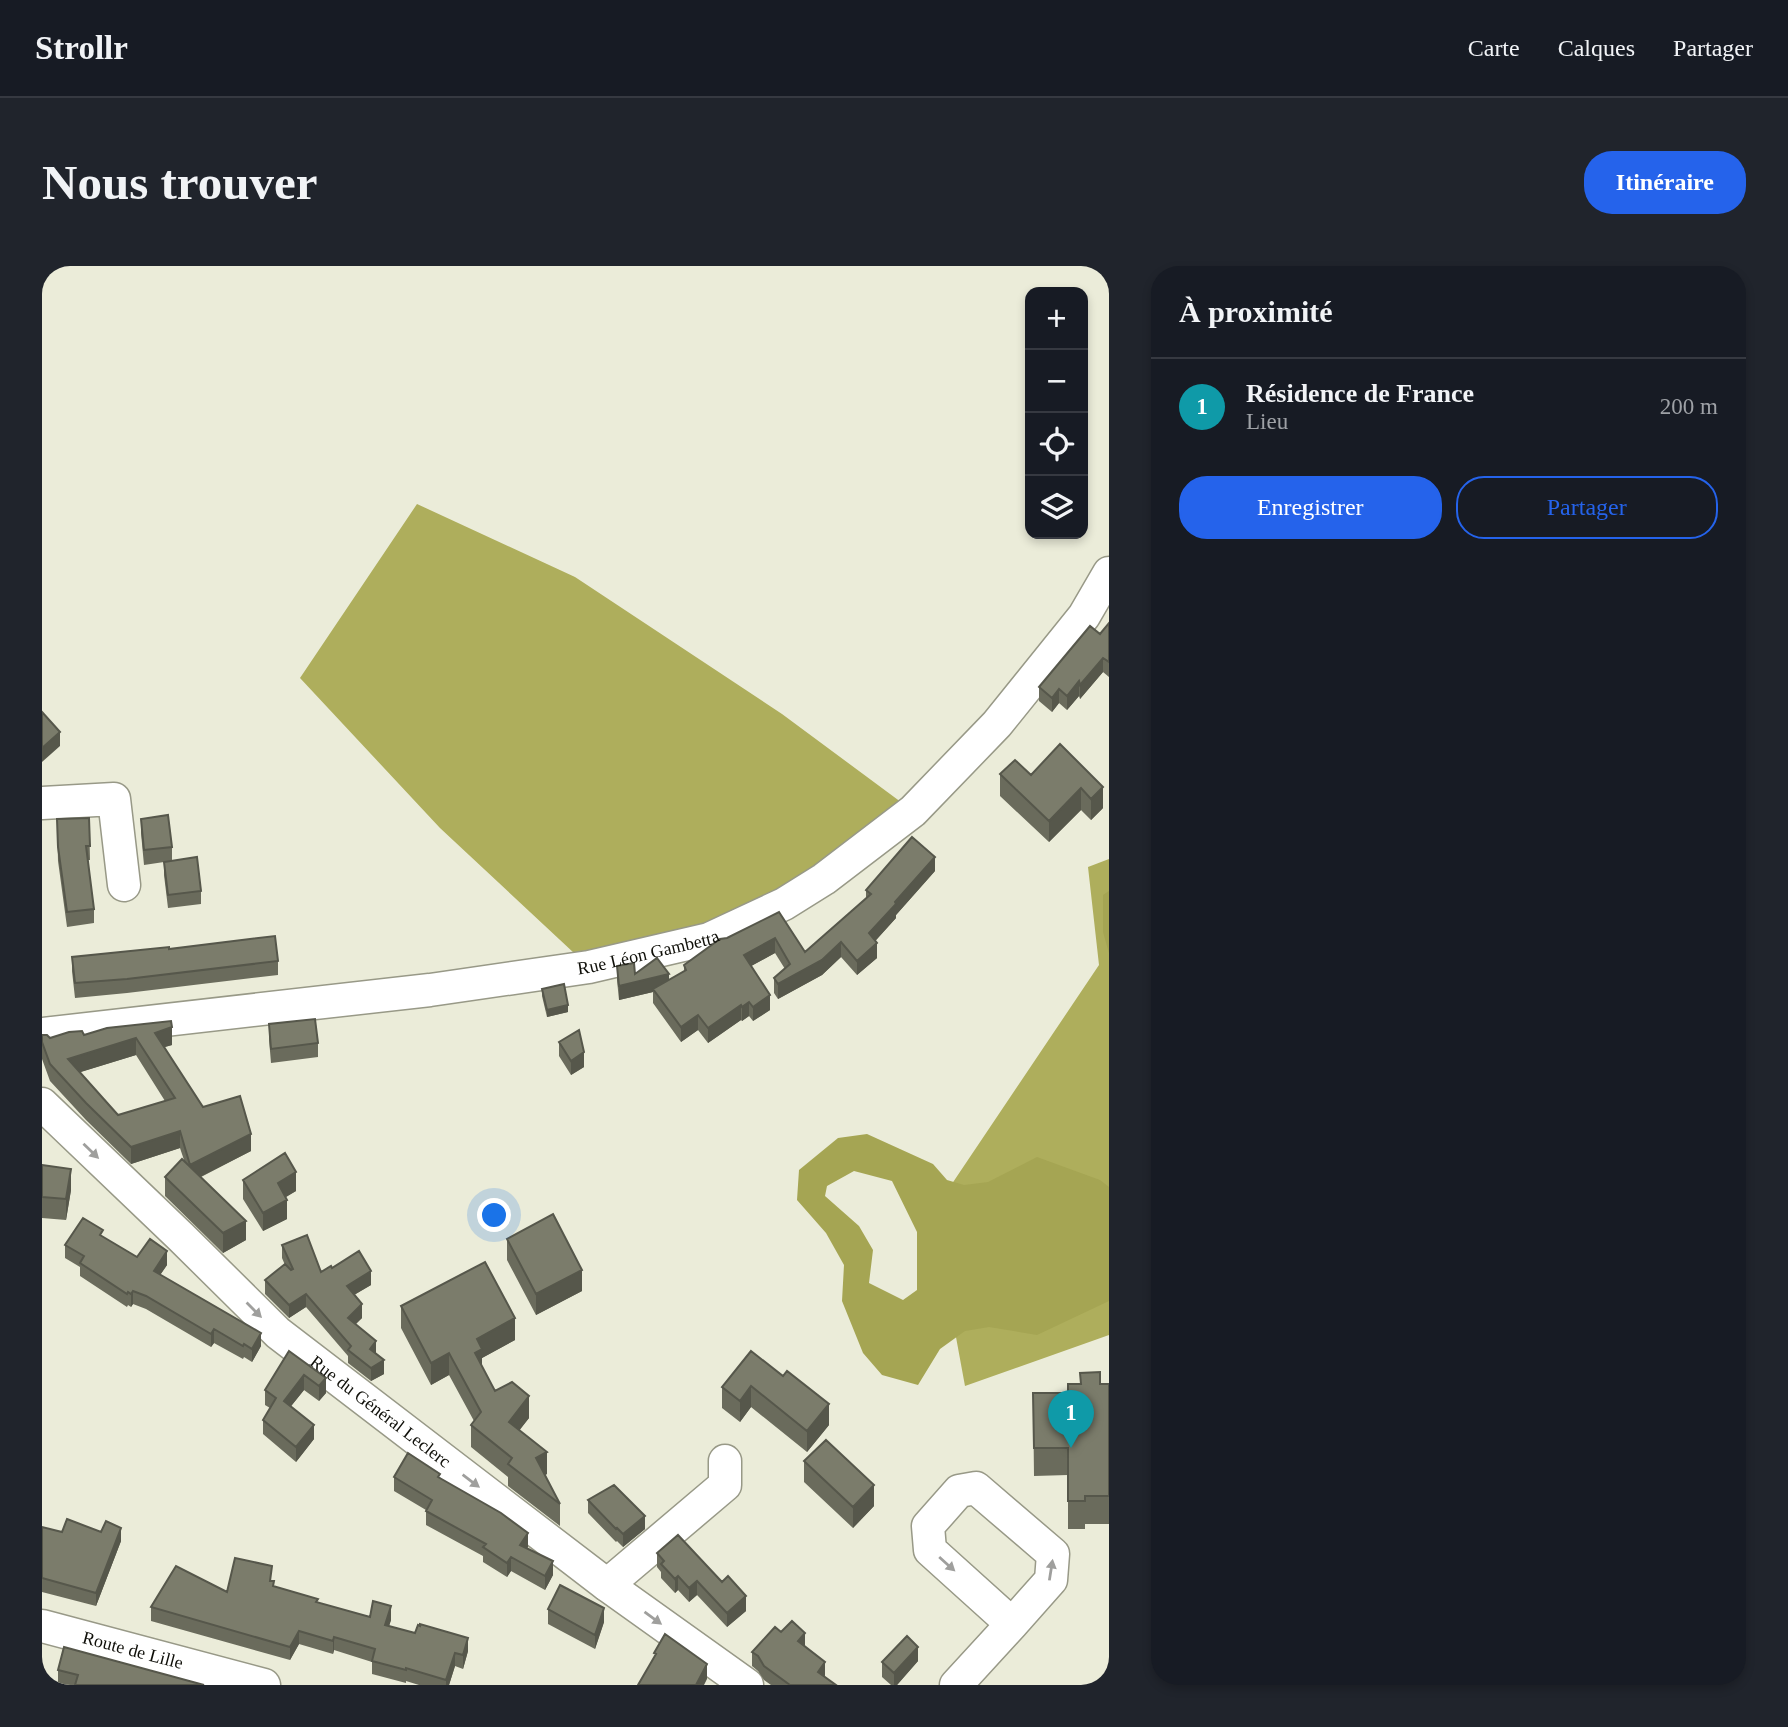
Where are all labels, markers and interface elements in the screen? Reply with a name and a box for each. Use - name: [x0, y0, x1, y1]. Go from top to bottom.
- text: Strollr: [35, 30, 128, 66]
- text: Carte: [1468, 35, 1520, 61]
- text: Calques: [1558, 35, 1635, 61]
- text: Partager: [1673, 35, 1753, 61]
- button: Itinéraire: [1584, 151, 1746, 214]
- text: Nous trouver: [42, 155, 317, 210]
- map controls: [1025, 287, 1088, 539]
- button: +: [1025, 287, 1088, 350]
- text: À proximité: [1179, 295, 1333, 328]
- button: −: [1025, 350, 1088, 413]
- text: Résidence de France: [1246, 379, 1474, 408]
- text: 1: [1196, 394, 1208, 419]
- text: 200 m: [1660, 394, 1718, 419]
- text: Lieu: [1246, 409, 1288, 434]
- button: locate: [1025, 413, 1088, 476]
- button: layers: [1025, 476, 1088, 539]
- button: Enregistrer: [1179, 476, 1442, 539]
- button: Partager: [1456, 476, 1718, 539]
- street label: Rue Léon Gambetta: [576, 926, 722, 979]
- one-way arrow: [82, 1143, 99, 1159]
- your location: [477, 1198, 511, 1232]
- one-way arrow: [246, 1301, 263, 1318]
- street label: Rue du Général Leclerc: [306, 1351, 455, 1472]
- pin: 1: [1048, 1390, 1094, 1448]
- one-way arrow: [462, 1473, 480, 1487]
- one-way arrow: [938, 1556, 955, 1572]
- one-way arrow: [1046, 1559, 1057, 1581]
- one-way arrow: [644, 1611, 662, 1625]
- street label: Route de Lille: [80, 1627, 185, 1673]

